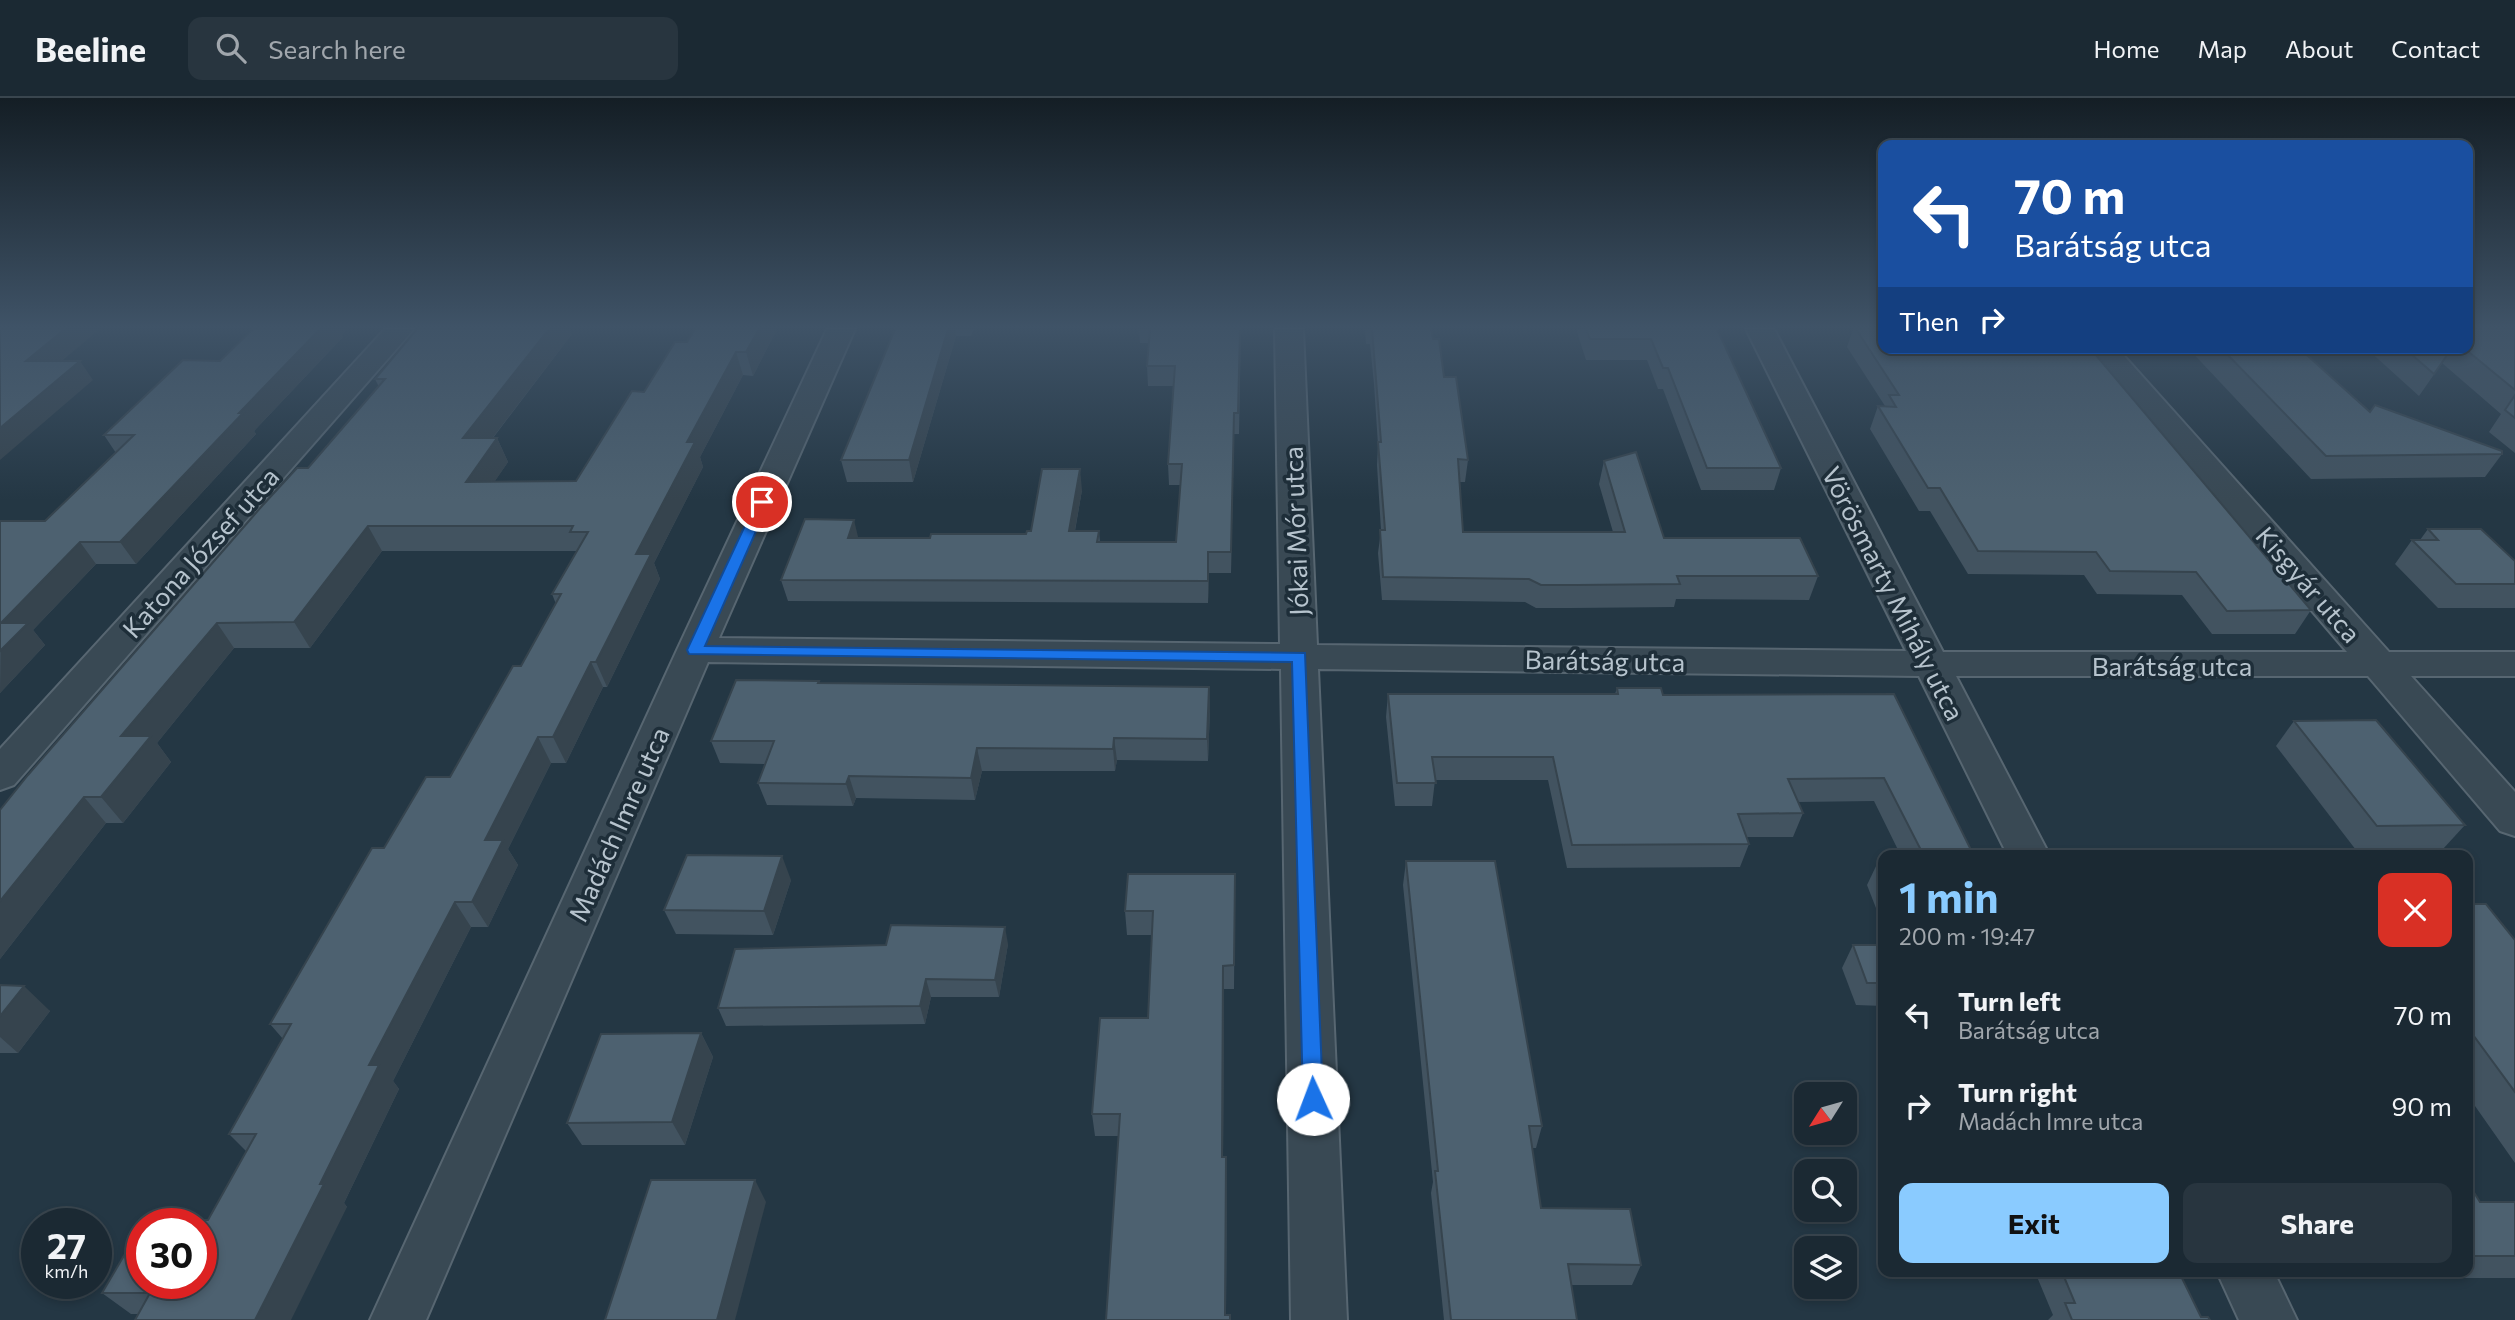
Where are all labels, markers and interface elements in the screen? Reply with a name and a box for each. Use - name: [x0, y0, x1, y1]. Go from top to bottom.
- search box: [188, 17, 678, 80]
- text: Beeline: [35, 28, 146, 69]
- icon: search: [212, 29, 250, 67]
- text: Search here: [268, 33, 406, 64]
- text: Home: [2094, 34, 2160, 63]
- text: Map: [2198, 34, 2247, 63]
- text: About: [2285, 34, 2353, 63]
- text: Contact: [2391, 34, 2480, 63]
- text: 70 m: [2014, 164, 2125, 224]
- icon: left: [1899, 168, 1990, 259]
- text: Barátság utca: [2014, 224, 2212, 264]
- icon: right: [1973, 301, 2011, 339]
- text: Then: [1899, 305, 1959, 336]
- street label: Jókai Mór utca: [1277, 446, 1313, 616]
- street label: Katona József utca: [115, 460, 285, 644]
- street label: Vörösmarty Mihály utca: [1816, 461, 1972, 725]
- pin: [732, 472, 792, 532]
- icon: arrive: [743, 483, 781, 521]
- street label: Kisgyár utca: [2250, 520, 2368, 648]
- street label: Barátság utca: [1524, 643, 1686, 677]
- street label: Barátság utca: [2092, 650, 2252, 681]
- street label: Madách Imre utca: [561, 722, 675, 926]
- text: 1 min: [1899, 870, 1999, 922]
- button: close: [2378, 873, 2452, 947]
- text: 200 m · 19:47: [1899, 922, 2035, 950]
- text: Turn left: [1958, 985, 2061, 1016]
- icon: left: [1899, 996, 1937, 1034]
- text: 70 m: [2394, 999, 2452, 1030]
- text: Barátság utca: [1958, 1016, 2100, 1044]
- position arrow: [1276, 1062, 1350, 1136]
- text: Turn right: [1958, 1076, 2077, 1107]
- north arrow: [1794, 1082, 1857, 1144]
- map controls: [1794, 1082, 1857, 1299]
- icon: right: [1899, 1087, 1937, 1125]
- text: 90 m: [2392, 1090, 2452, 1121]
- text: Madách Imre utca: [1958, 1107, 2143, 1135]
- button: search: [1794, 1159, 1857, 1222]
- button: Exit: [1899, 1183, 2169, 1263]
- button: Share: [2183, 1183, 2452, 1263]
- speed limit sign: 30: [126, 1208, 217, 1299]
- text: 27: [47, 1223, 86, 1266]
- button: layers: [1794, 1236, 1857, 1299]
- text: km/h: [45, 1260, 88, 1282]

